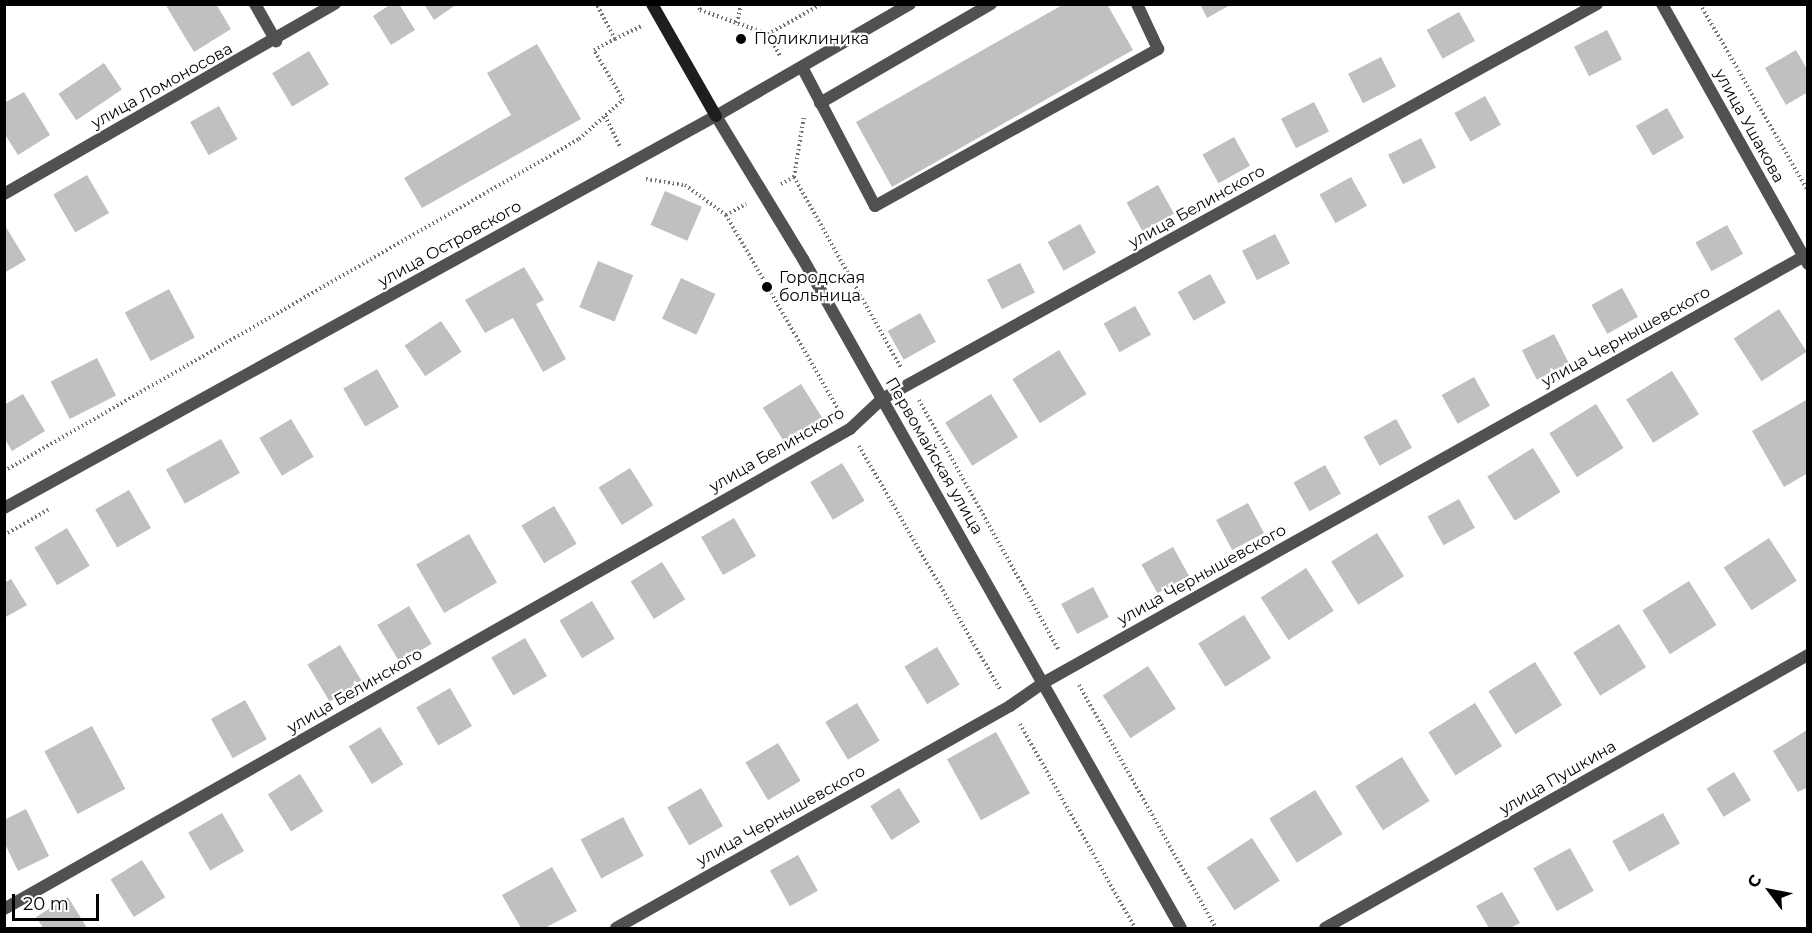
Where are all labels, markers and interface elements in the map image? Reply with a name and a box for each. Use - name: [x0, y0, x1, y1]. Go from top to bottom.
- place label: Поликлиника: [754, 29, 869, 49]
- marker: Поликлиника: [732, 30, 750, 48]
- street label: улица Ломоносова: [88, 39, 236, 133]
- street label: улица Ушакова: [1710, 66, 1788, 186]
- street label: улица Белинского: [1125, 162, 1269, 252]
- street label: улица Островского: [375, 197, 525, 291]
- place label: Городская больница: [779, 268, 865, 306]
- marker: Городская больница: [760, 280, 774, 294]
- street label: улица Чернышевского: [1538, 283, 1714, 391]
- street label: Первомайская улица: [881, 374, 987, 538]
- street label: улица Белинского: [706, 403, 848, 497]
- street label: улица Чернышевского: [1114, 521, 1290, 629]
- street label: улица Белинского: [284, 644, 426, 738]
- street label: улица Пушкина: [1496, 737, 1620, 819]
- street label: улица Чернышевского: [693, 762, 869, 870]
- north arrow: [1740, 861, 1800, 921]
- text: С: [1743, 871, 1765, 891]
- scale bar: [15, 882, 102, 920]
- text: 20 m: [23, 893, 69, 915]

